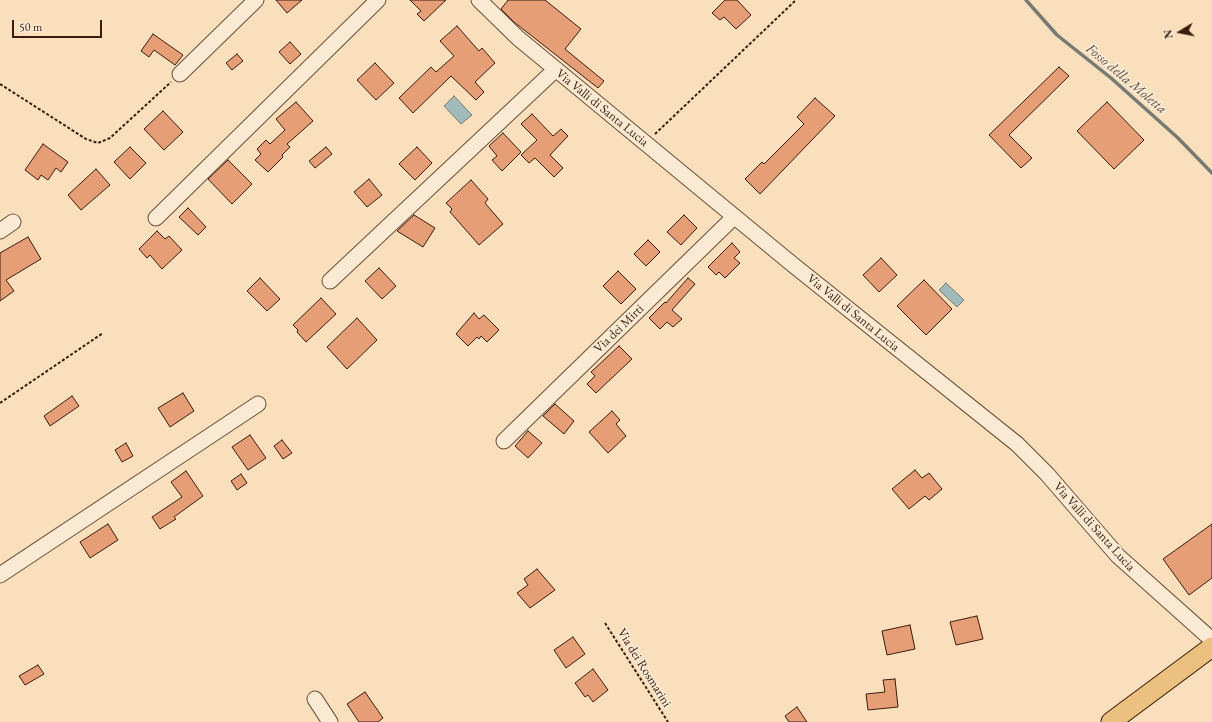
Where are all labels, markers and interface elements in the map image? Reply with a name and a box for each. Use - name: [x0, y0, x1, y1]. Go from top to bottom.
- scale bar: [14, 12, 104, 38]
- north arrow: [1160, 12, 1200, 52]
- text: 50 m: [19, 19, 42, 35]
- text: N: [1161, 28, 1176, 40]
- water label: Fosso della Moletta: [1082, 40, 1170, 118]
- street label: Via Valli di Santa Lucia: [553, 66, 651, 150]
- street label: Via Valli di Santa Lucia: [804, 271, 902, 355]
- street label: Via dei Mirti: [591, 301, 647, 357]
- street label: Via Valli di Santa Lucia: [1050, 479, 1138, 575]
- street label: Via dei Rosmarini: [614, 626, 674, 710]

